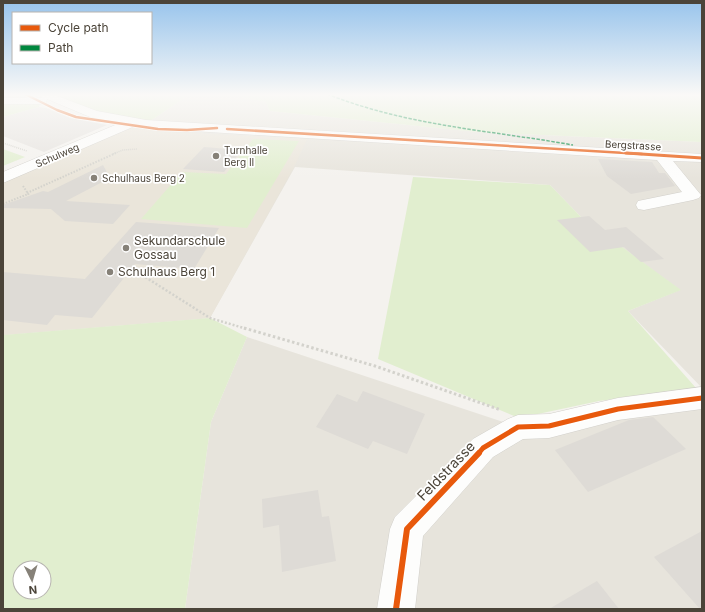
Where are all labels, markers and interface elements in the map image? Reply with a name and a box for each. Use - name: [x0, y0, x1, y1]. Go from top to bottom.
- legend: [12, 12, 152, 64]
- text: Cycle path: [48, 20, 109, 35]
- text: Path: [48, 40, 73, 55]
- street label: Bergstrasse: [605, 138, 662, 152]
- street label: Schulweg: [33, 140, 81, 170]
- place label: Turnhalle Berg II: [224, 144, 268, 168]
- marker: Turnhalle Berg II: [211, 151, 221, 161]
- place label: Schulhaus Berg 2: [102, 172, 185, 184]
- marker: Schulhaus Berg 2: [89, 173, 99, 183]
- place label: Sekundarschule Gossau: [134, 233, 225, 262]
- marker: Sekundarschule Gossau: [121, 243, 131, 253]
- place label: Schulhaus Berg 1: [118, 264, 215, 279]
- marker: Schulhaus Berg 1: [105, 267, 115, 277]
- street label: Feldstrasse: [413, 437, 478, 504]
- north arrow: [12, 560, 52, 600]
- text: N: [28, 583, 38, 597]

